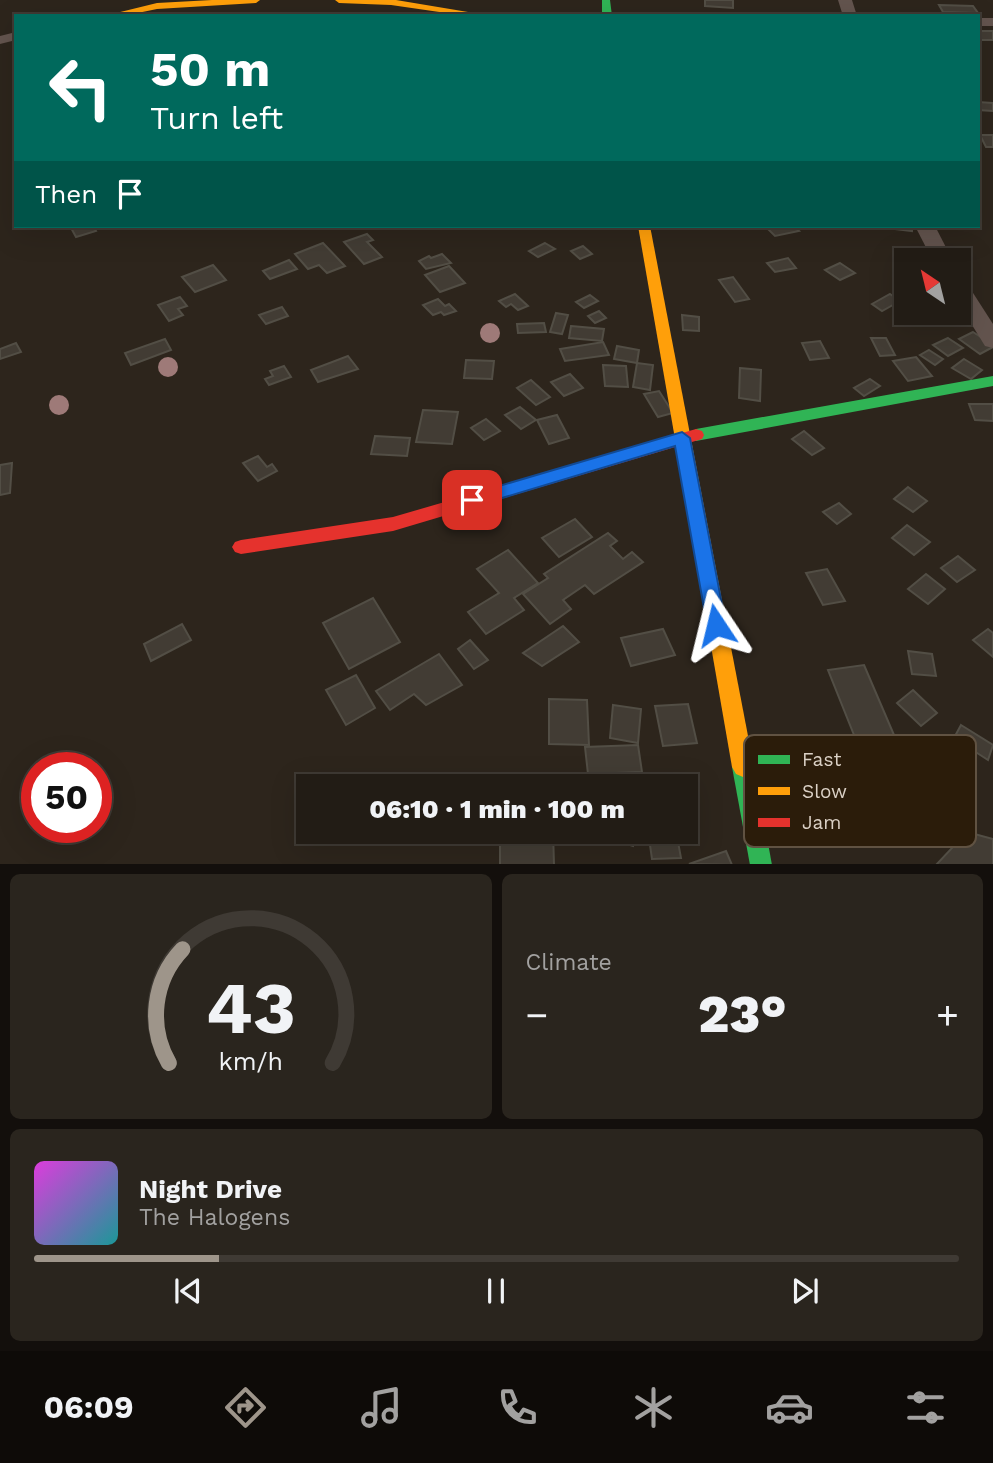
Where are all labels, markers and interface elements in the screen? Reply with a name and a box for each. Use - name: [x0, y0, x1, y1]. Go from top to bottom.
- text: 50 m: [150, 40, 270, 98]
- icon: left: [35, 42, 126, 133]
- text: Turn left: [150, 99, 283, 137]
- icon: arrive: [111, 175, 149, 213]
- text: Then: [35, 179, 97, 209]
- north arrow: [894, 248, 971, 326]
- map controls: [894, 248, 971, 325]
- pin: [442, 470, 502, 530]
- icon: arrive: [453, 481, 491, 519]
- position arrow: [679, 588, 753, 662]
- legend: [744, 735, 976, 847]
- text: Fast: [802, 748, 841, 771]
- speed limit sign: 50: [21, 752, 112, 843]
- text: Slow: [802, 780, 847, 803]
- text: 06:10 · 1 min · 100 m: [369, 794, 625, 824]
- text: Jam: [802, 811, 841, 834]
- text: Climate: [526, 949, 612, 976]
- text: 43: [206, 965, 296, 1051]
- text: 23°: [698, 984, 787, 1045]
- text: −: [526, 993, 548, 1037]
- text: +: [936, 993, 959, 1037]
- text: km/h: [219, 1046, 283, 1075]
- text: Night Drive: [139, 1174, 282, 1204]
- text: The Halogens: [139, 1204, 290, 1231]
- icon: previous: [169, 1272, 207, 1310]
- icon: pause: [477, 1272, 515, 1310]
- icon: next: [786, 1272, 824, 1310]
- icon: directions: [221, 1383, 270, 1432]
- icon: music: [357, 1383, 406, 1432]
- icon: phone: [493, 1383, 542, 1432]
- icon: climate: [629, 1383, 678, 1432]
- icon: car: [765, 1383, 814, 1432]
- icon: filters: [901, 1383, 950, 1432]
- text: 06:09: [43, 1388, 134, 1426]

